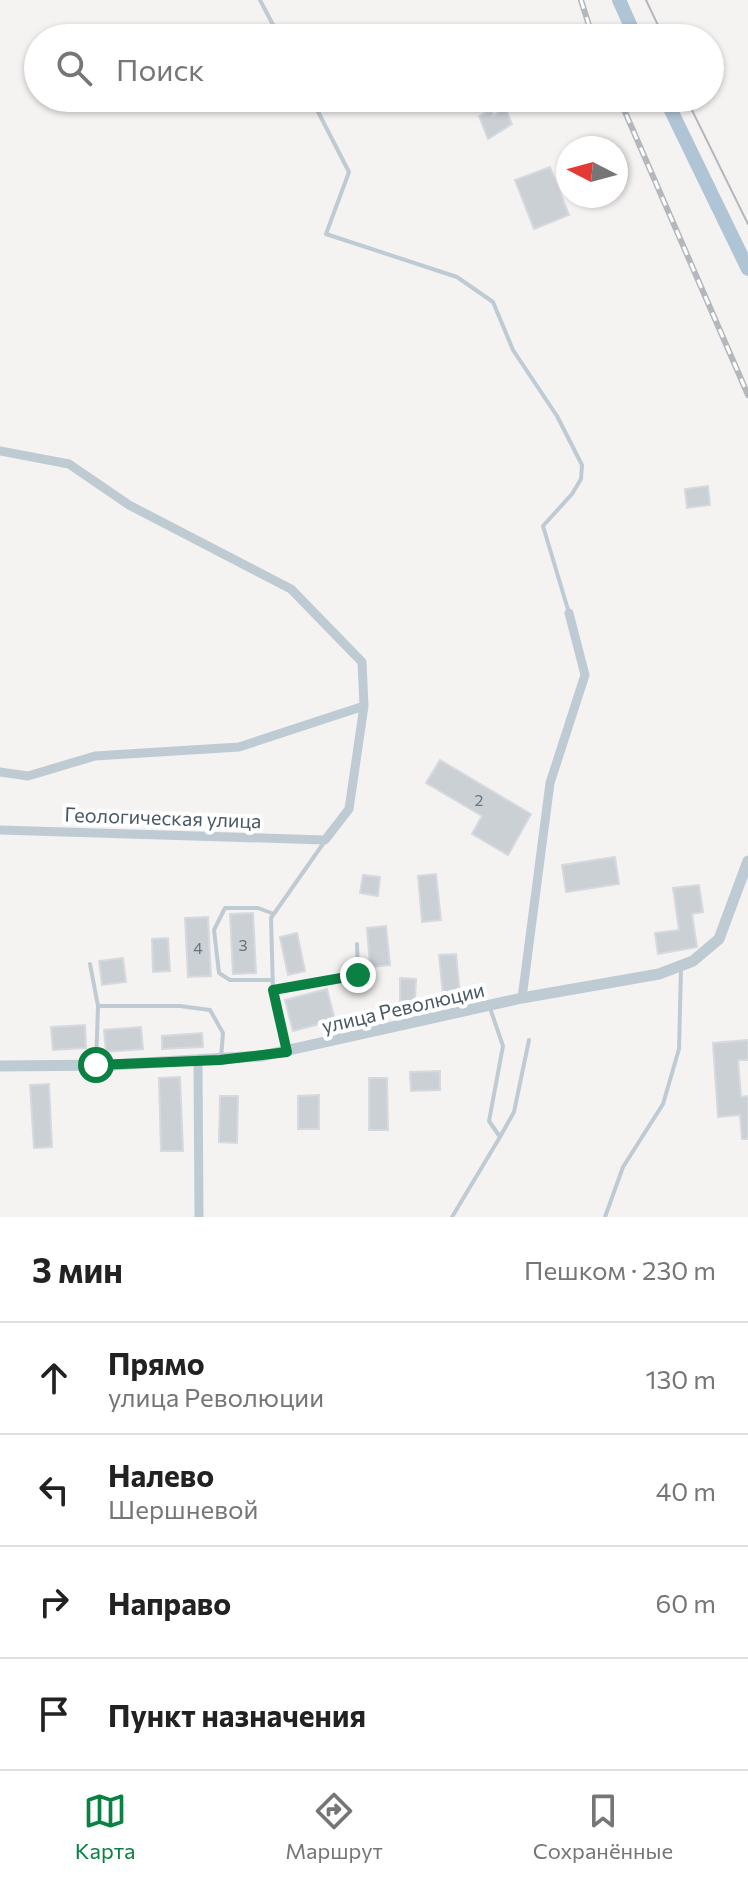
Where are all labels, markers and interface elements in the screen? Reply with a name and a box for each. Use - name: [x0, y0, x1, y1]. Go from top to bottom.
- search box: [24, 24, 724, 112]
- icon: search: [52, 46, 96, 90]
- text: Поиск: [116, 50, 204, 87]
- north arrow: [556, 136, 628, 208]
- house number: 2: [475, 790, 484, 809]
- street label: Геологическая улица: [64, 802, 262, 832]
- house number: 3: [238, 935, 248, 954]
- house number: 4: [193, 938, 203, 957]
- route end: [340, 957, 376, 993]
- street label: улица Революции: [319, 977, 487, 1037]
- route start: [78, 1047, 114, 1083]
- text: 3 мин: [32, 1248, 123, 1290]
- text: Пешком · 230 m: [524, 1254, 716, 1285]
- text: Прямо: [108, 1344, 205, 1381]
- icon: ahead: [32, 1356, 76, 1400]
- text: 130 m: [645, 1363, 716, 1394]
- text: улица Революции: [108, 1381, 324, 1412]
- text: Налево: [108, 1456, 214, 1493]
- icon: left: [32, 1468, 76, 1512]
- text: 40 m: [656, 1475, 716, 1506]
- text: Шершневой: [108, 1493, 258, 1524]
- icon: right: [32, 1580, 76, 1624]
- text: Направо: [108, 1584, 231, 1621]
- text: 60 m: [656, 1587, 716, 1618]
- icon: arrive: [32, 1692, 76, 1736]
- text: Пункт назначения: [108, 1696, 366, 1733]
- tab: Карта: [75, 1789, 136, 1864]
- tab: Маршрут: [285, 1789, 383, 1864]
- tab: Сохранённые: [533, 1789, 673, 1864]

